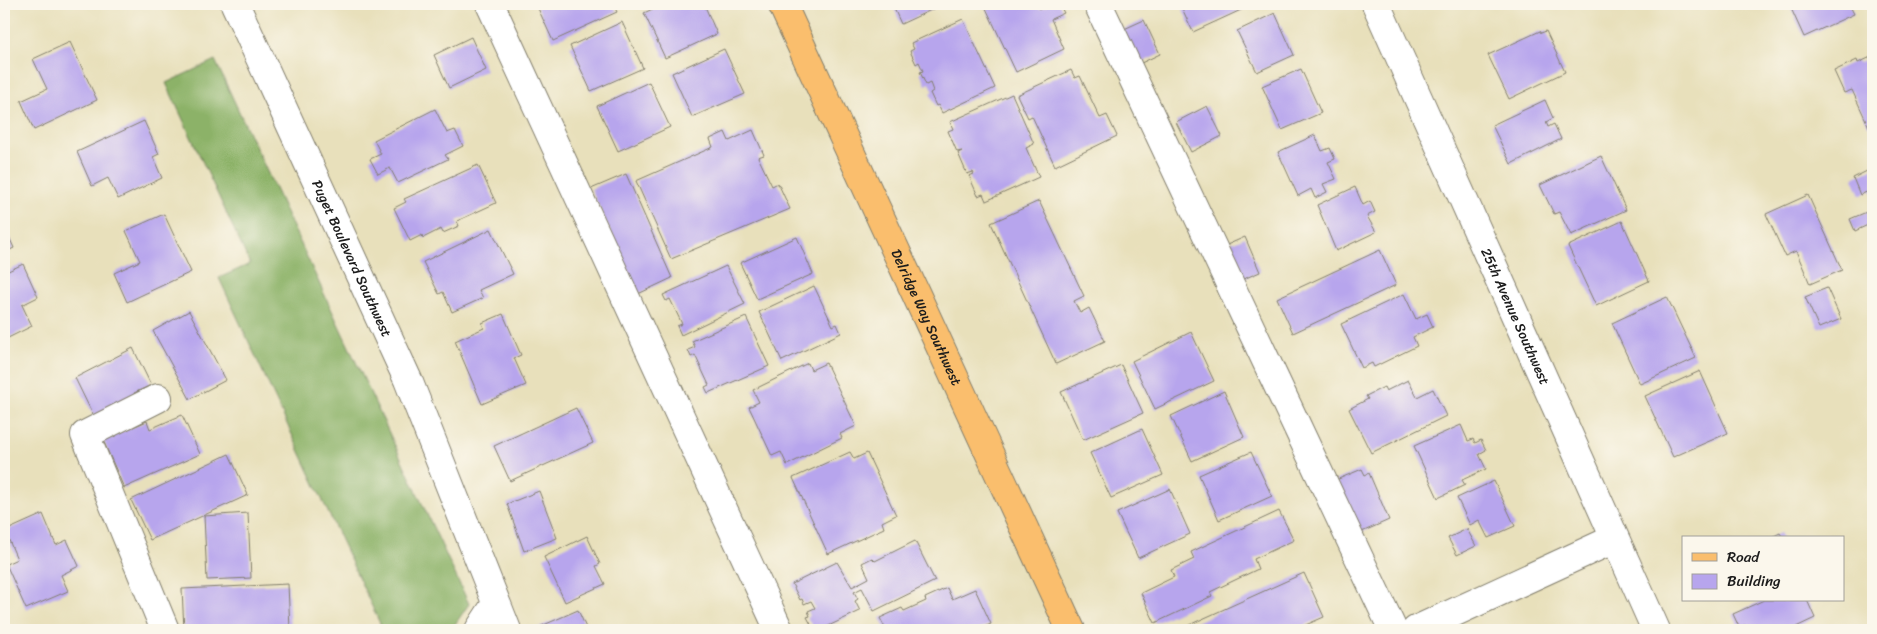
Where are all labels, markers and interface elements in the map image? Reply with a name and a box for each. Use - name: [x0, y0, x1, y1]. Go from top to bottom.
- street label: Puget Boulevard Southwest: [305, 175, 399, 341]
- street label: 25th Avenue Southwest: [1474, 244, 1557, 389]
- street label: Delridge Way Southwest: [884, 245, 969, 390]
- legend: [1682, 536, 1844, 602]
- text: Road: [1727, 544, 1760, 570]
- text: Building: [1727, 568, 1781, 594]

